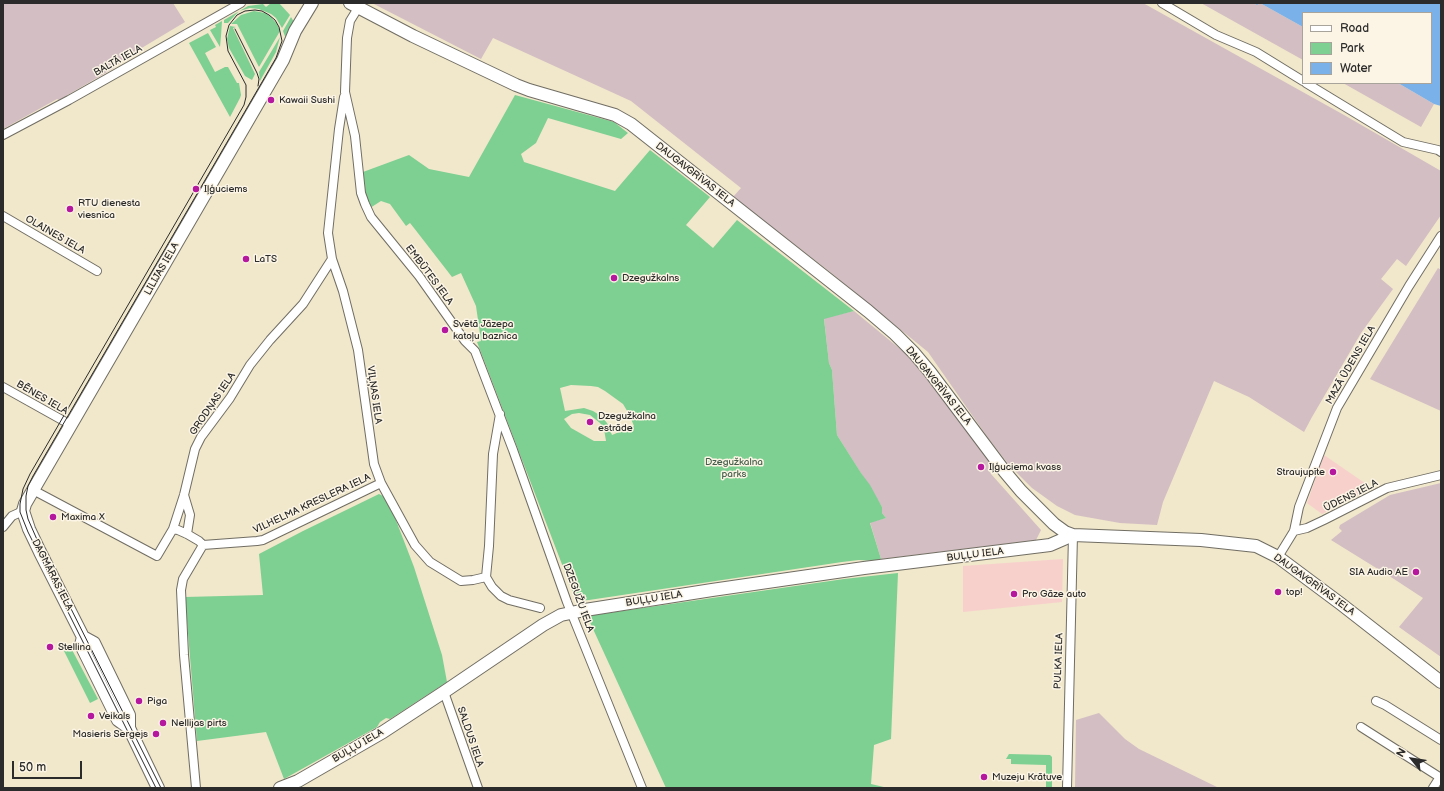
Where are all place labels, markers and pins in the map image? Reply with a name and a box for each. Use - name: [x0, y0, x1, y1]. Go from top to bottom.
- place label: Kawaii Sushi: [279, 94, 335, 106]
- marker: Kawaii Sushi: [266, 95, 276, 105]
- place label: Iļģuciems: [204, 183, 248, 195]
- marker: Iļģuciems: [191, 184, 201, 194]
- place label: RTU dienesta viesnīca: [78, 197, 140, 220]
- marker: RTU dienesta viesnīca: [65, 204, 75, 214]
- place label: LaTS: [254, 253, 277, 265]
- marker: LaTS: [241, 254, 251, 264]
- place label: Dzegužkalns: [622, 272, 679, 284]
- marker: Dzegužkalns: [609, 273, 619, 283]
- place label: Svētā Jāzepa katoļu baznīca: [453, 318, 517, 342]
- marker: Svētā Jāzepa katoļu baznīca: [440, 325, 450, 335]
- place label: Dzegužkalna estrāde: [598, 410, 656, 434]
- marker: Dzegužkalna estrāde: [585, 417, 595, 427]
- place label: Iļģuciema kvass: [989, 461, 1061, 473]
- marker: Iļģuciema kvass: [976, 462, 986, 472]
- place label: Straujupīte: [1277, 466, 1325, 478]
- marker: Straujupīte: [1328, 467, 1338, 477]
- place label: Maxima X: [61, 511, 105, 523]
- marker: Maxima X: [48, 512, 58, 522]
- place label: SIA Audio AE: [1349, 566, 1408, 578]
- marker: SIA Audio AE: [1411, 567, 1421, 577]
- place label: top!: [1286, 586, 1302, 598]
- marker: top!: [1273, 587, 1283, 597]
- place label: Pro Gāze auto: [1022, 588, 1086, 600]
- marker: Pro Gāze auto: [1009, 589, 1019, 599]
- place label: Stellina: [58, 641, 91, 653]
- marker: Stellina: [45, 642, 55, 652]
- place label: Piga: [147, 695, 167, 707]
- marker: Piga: [134, 696, 144, 706]
- place label: Veikals: [99, 710, 130, 722]
- marker: Veikals: [86, 711, 96, 721]
- place label: Nellijas pirts: [171, 717, 227, 729]
- marker: Nellijas pirts: [158, 718, 168, 728]
- place label: Masieris Sergejs: [72, 728, 148, 740]
- marker: Masieris Sergejs: [151, 729, 161, 739]
- place label: Muzeju Krātuve: [992, 771, 1062, 783]
- marker: Muzeju Krātuve: [979, 772, 989, 782]

